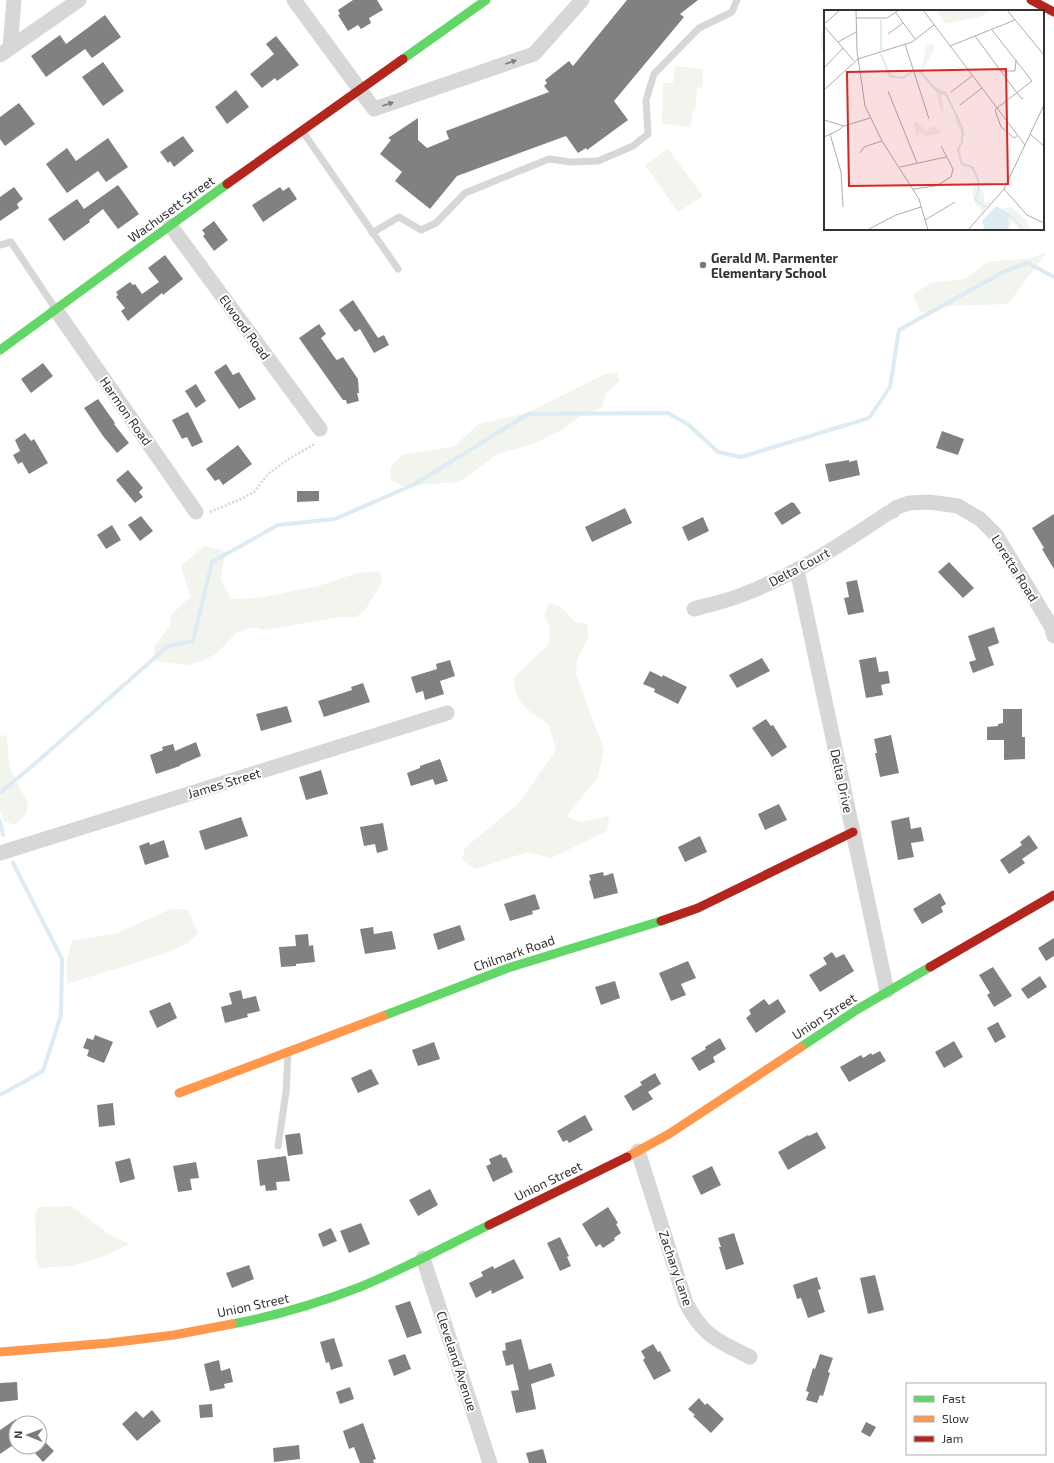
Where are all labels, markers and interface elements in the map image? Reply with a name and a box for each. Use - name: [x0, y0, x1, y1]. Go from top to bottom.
- inset map: [824, 10, 1044, 230]
- one-way arrow: [505, 58, 517, 64]
- one-way arrow: [382, 101, 394, 107]
- street label: Wachusett Street: [125, 172, 217, 246]
- place label: Gerald M. Parmenter Elementary School: [711, 250, 839, 281]
- marker: Gerald M. Parmenter Elementary School: [698, 260, 708, 270]
- street label: Elwood Road: [216, 291, 274, 363]
- street label: Harmon Road: [96, 374, 156, 448]
- street label: Loretta Road: [988, 532, 1042, 604]
- street label: Delta Court: [766, 544, 832, 590]
- street label: Delta Drive: [827, 747, 857, 815]
- street label: James Street: [186, 764, 263, 802]
- street label: Chilmark Road: [471, 932, 557, 974]
- street label: Union Street: [789, 989, 859, 1043]
- street label: Union Street: [512, 1158, 585, 1204]
- street label: Zachary Lane: [656, 1228, 696, 1308]
- street label: Union Street: [215, 1290, 291, 1320]
- street label: Cleveland Avenue: [433, 1309, 481, 1413]
- legend: [906, 1383, 1046, 1455]
- text: Fast: [942, 1391, 966, 1405]
- text: Slow: [942, 1411, 969, 1425]
- north arrow: [8, 1415, 48, 1455]
- text: N: [11, 1431, 24, 1439]
- text: Jam: [942, 1431, 963, 1445]

